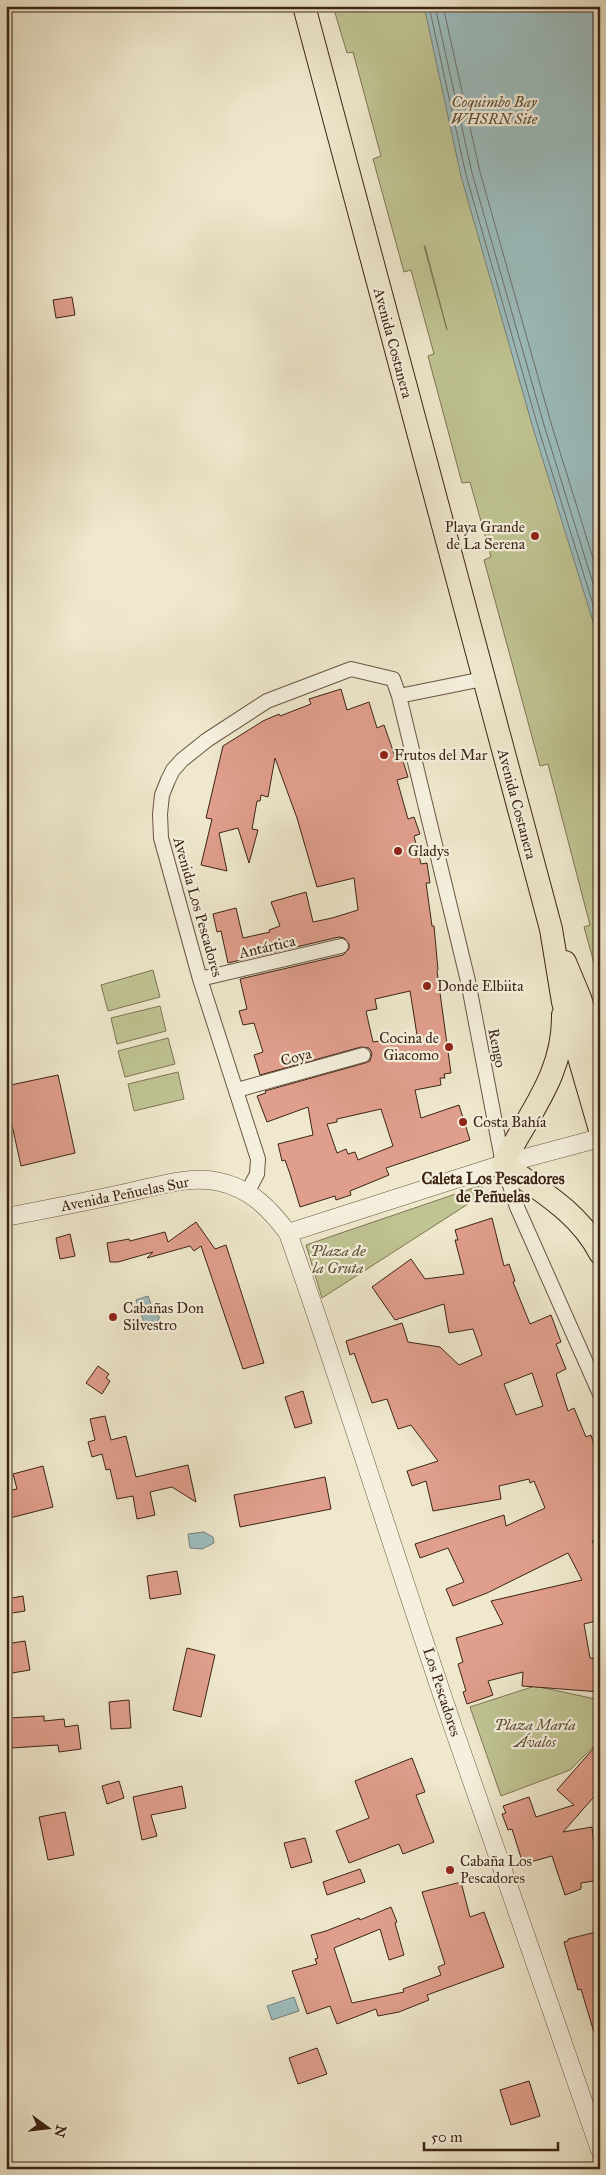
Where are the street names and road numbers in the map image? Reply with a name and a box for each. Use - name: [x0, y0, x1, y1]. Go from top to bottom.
- street label: Avenida Costanera: [369, 285, 417, 401]
- street label: Avenida Costanera: [493, 746, 541, 862]
- street label: Avenida Los Pescadores: [169, 834, 227, 979]
- street label: Antártica: [236, 932, 298, 962]
- street label: Rengo: [484, 1027, 510, 1069]
- street label: Coya: [279, 1044, 314, 1070]
- street label: Avenida Peñuelas Sur: [58, 1173, 191, 1215]
- street label: Los Pescadores: [419, 1645, 465, 1739]

